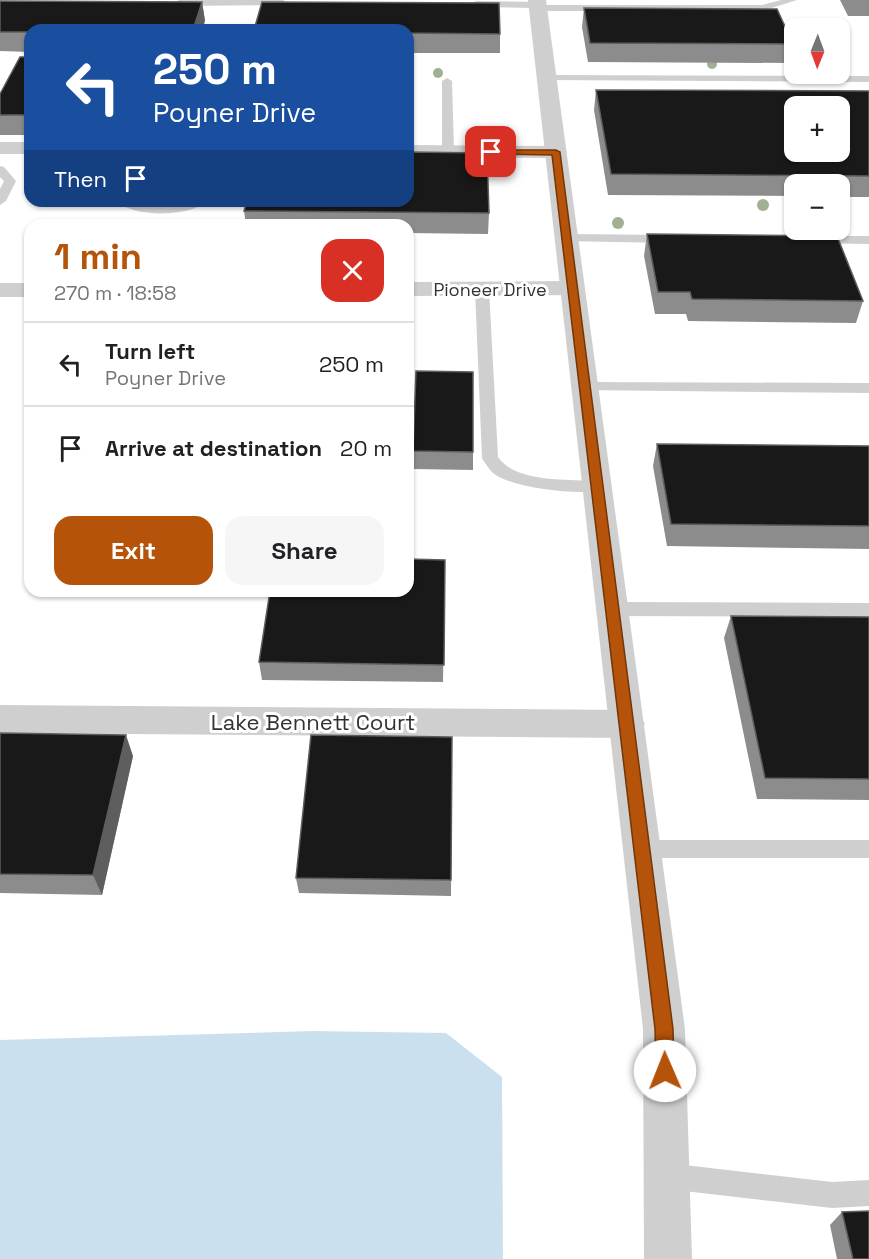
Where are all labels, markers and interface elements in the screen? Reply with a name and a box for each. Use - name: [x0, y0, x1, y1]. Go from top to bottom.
- north arrow: [784, 18, 850, 84]
- map controls: [784, 18, 850, 240]
- text: 250 m: [153, 43, 277, 96]
- icon: left: [54, 48, 132, 126]
- text: Poyner Drive: [153, 95, 316, 130]
- button: +: [784, 96, 850, 162]
- pin: [465, 126, 516, 177]
- icon: arrive: [474, 135, 507, 168]
- icon: arrive: [119, 162, 152, 195]
- text: Then: [54, 165, 107, 193]
- button: −: [784, 174, 850, 240]
- text: 1 min: [54, 234, 142, 280]
- button: close: [321, 239, 384, 302]
- street label: Pioneer Drive: [433, 278, 547, 301]
- text: 270 m · 18:58: [54, 280, 177, 306]
- text: Turn left: [105, 337, 195, 365]
- icon: left: [54, 348, 87, 381]
- text: 250 m: [319, 350, 384, 378]
- text: Poyner Drive: [105, 365, 226, 391]
- icon: arrive: [54, 432, 87, 465]
- text: Arrive at destination: [105, 434, 322, 462]
- text: 20 m: [340, 434, 392, 462]
- button: Exit: [54, 516, 213, 585]
- button: Share: [225, 516, 384, 585]
- street label: Lake Bennett Court: [211, 708, 415, 736]
- position arrow: [633, 1039, 697, 1103]

